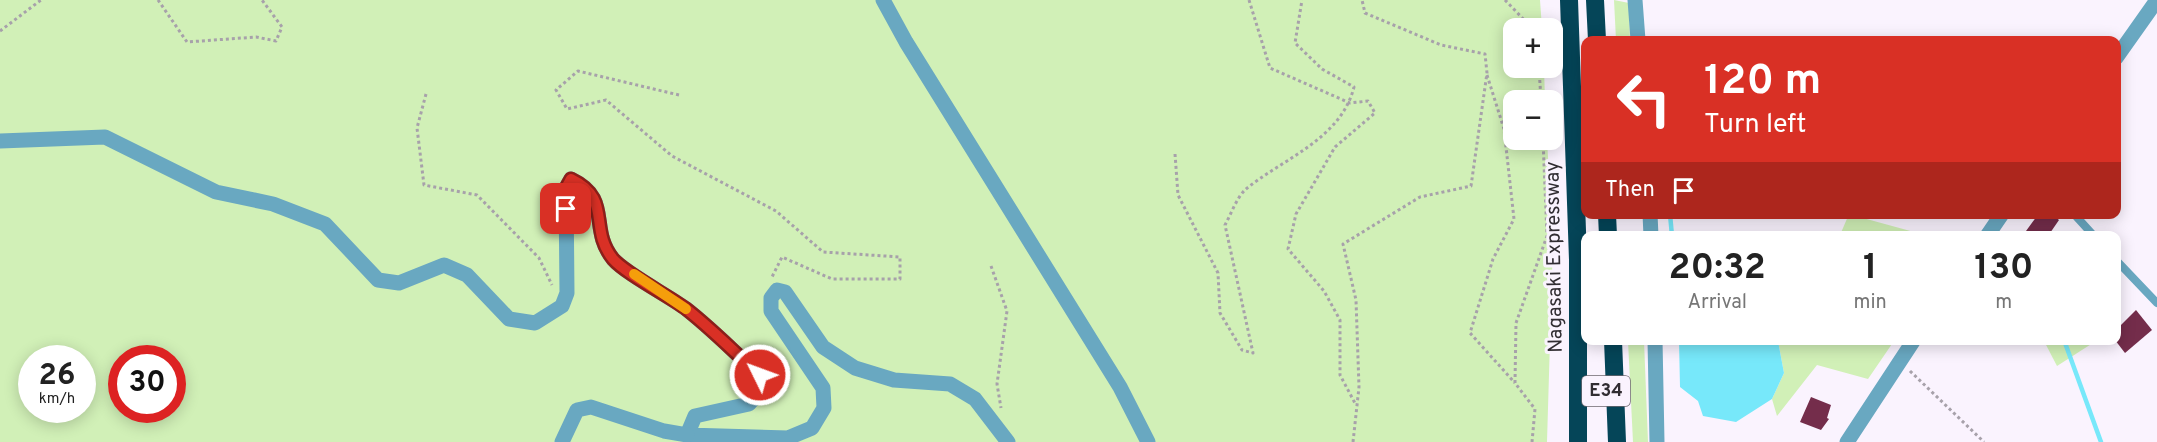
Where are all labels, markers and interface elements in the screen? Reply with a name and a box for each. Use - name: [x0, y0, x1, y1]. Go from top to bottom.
- map controls: [1503, 18, 1563, 150]
- button: +: [1503, 18, 1563, 78]
- text: 120 m: [1704, 56, 1821, 109]
- icon: left: [1605, 60, 1683, 138]
- button: −: [1503, 90, 1563, 150]
- text: Turn left: [1704, 108, 1806, 142]
- street label: Nagasaki Expressway: [1540, 161, 1570, 353]
- icon: arrive: [1667, 174, 1700, 207]
- text: Then: [1605, 177, 1655, 204]
- pin: [540, 183, 591, 234]
- icon: arrive: [549, 192, 582, 225]
- text: 20:32: [1669, 246, 1766, 292]
- text: 1: [1863, 246, 1877, 292]
- text: 130: [1974, 246, 2033, 292]
- text: Arrival: [1687, 290, 1747, 316]
- text: min: [1853, 290, 1887, 316]
- text: m: [1995, 290, 2012, 316]
- position arrow: [728, 343, 792, 407]
- speed limit sign: 30: [108, 345, 186, 423]
- text: 26: [39, 358, 75, 395]
- road number: E34: [1582, 376, 1630, 406]
- text: km/h: [39, 390, 75, 409]

